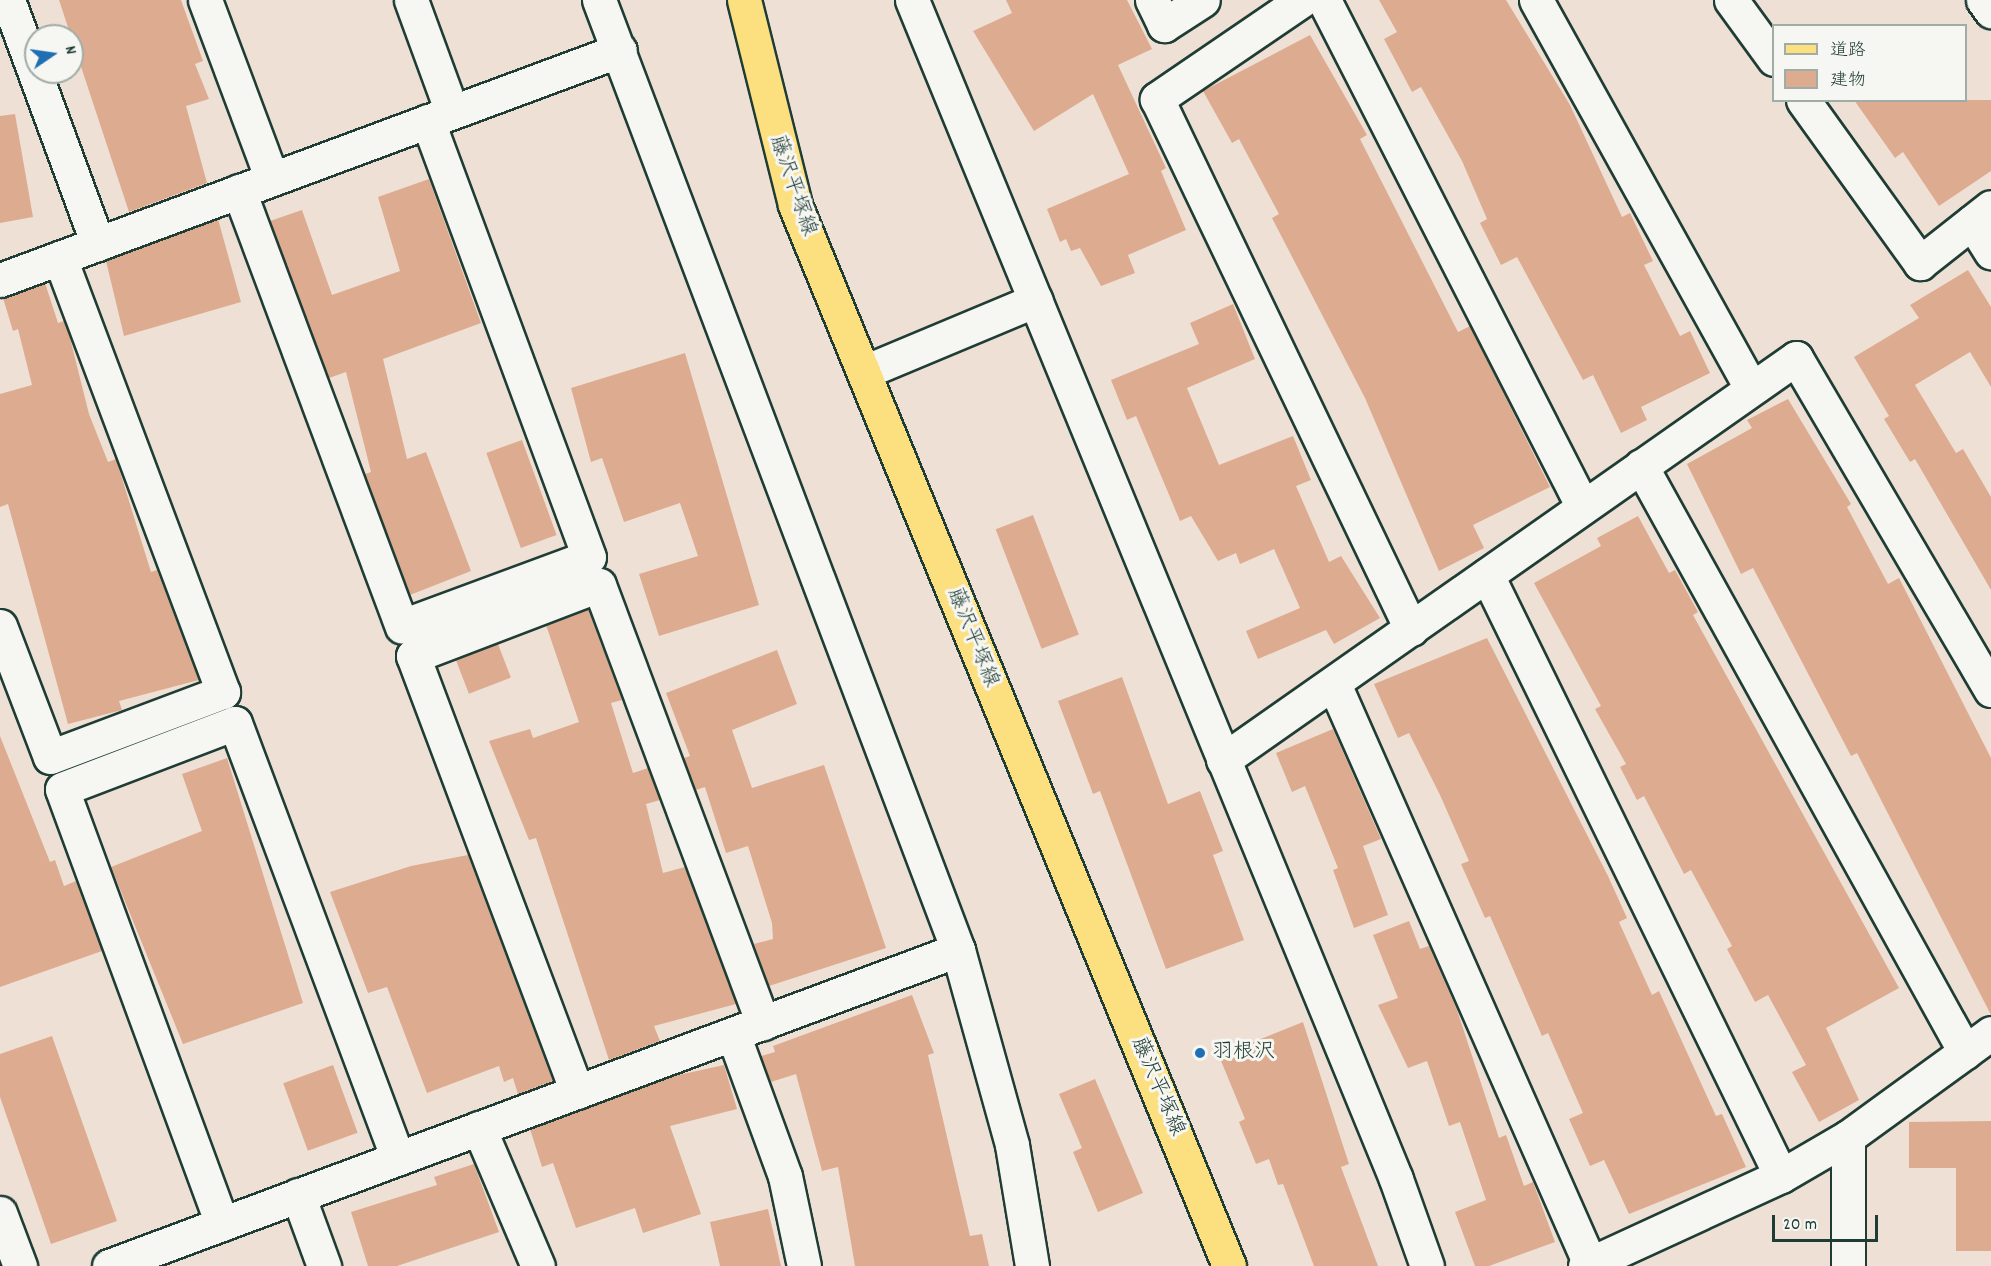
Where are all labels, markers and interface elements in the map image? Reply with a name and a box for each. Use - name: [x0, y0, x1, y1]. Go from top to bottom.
- north arrow: [24, 24, 84, 84]
- legend: [1772, 24, 1967, 102]
- text: 道路: [1830, 39, 1866, 64]
- text: N: [58, 44, 82, 57]
- text: 建物: [1830, 69, 1866, 94]
- street label: 藤沢平塚線: [763, 132, 821, 240]
- street label: 藤沢平塚線: [941, 585, 1003, 691]
- street label: 藤沢平塚線: [1125, 1034, 1189, 1140]
- place label: 羽根沢: [1212, 1040, 1275, 1066]
- marker: 羽根沢: [1193, 1046, 1207, 1060]
- scale bar: [1775, 1203, 1882, 1241]
- text: 20 m: [1783, 1213, 1817, 1238]

